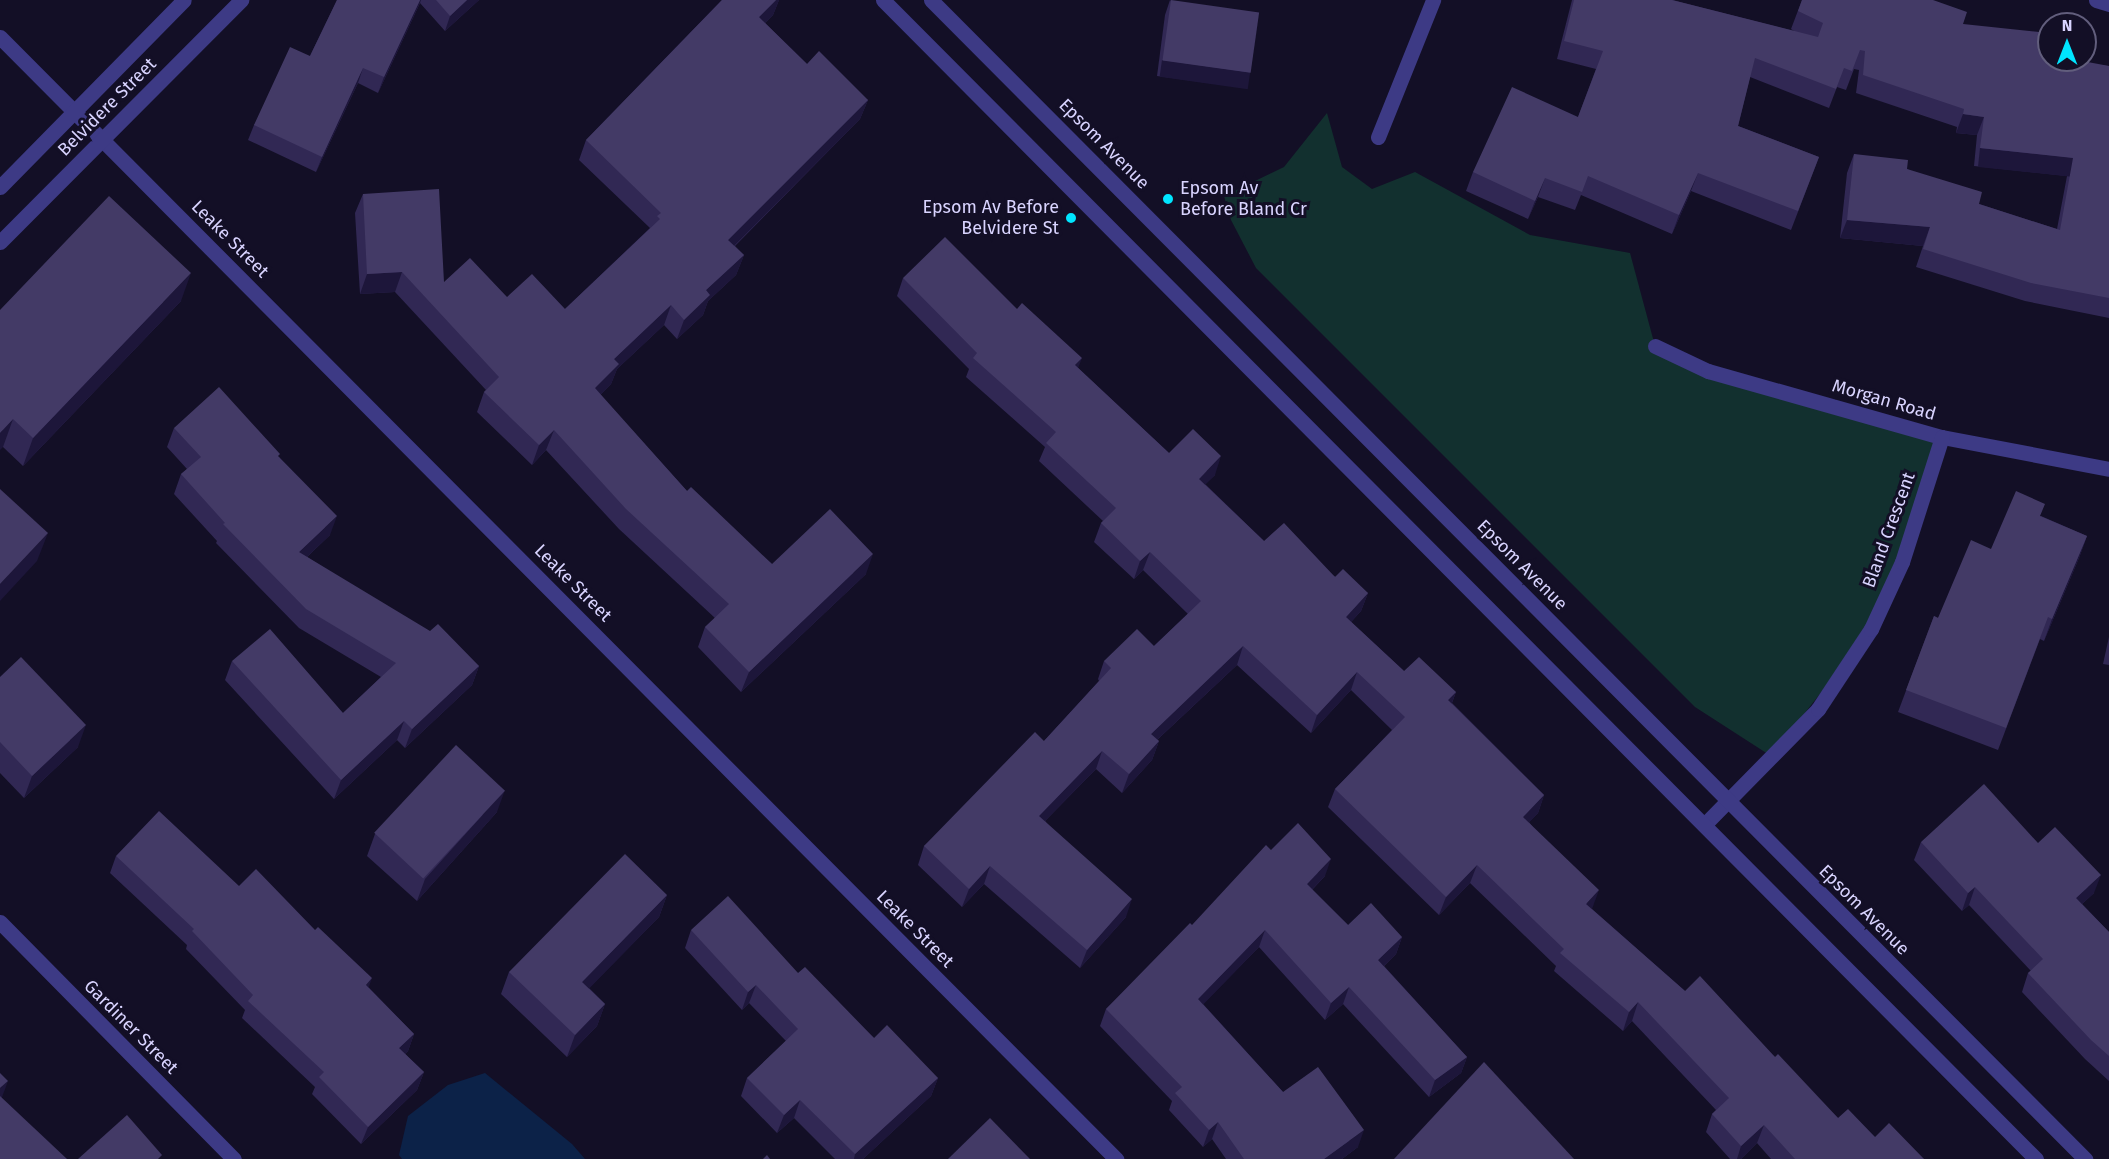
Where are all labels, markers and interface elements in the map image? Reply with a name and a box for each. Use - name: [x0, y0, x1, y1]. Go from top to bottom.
- north arrow: [2037, 12, 2097, 72]
- text: N: [2062, 16, 2072, 35]
- street label: Belvidere Street: [53, 53, 161, 161]
- street label: Epsom Avenue: [1054, 94, 1154, 194]
- place label: Epsom Av Before Bland Cr: [1180, 178, 1307, 220]
- marker: Epsom Av Before Bland Cr: [1161, 192, 1175, 206]
- street label: Leake Street: [187, 196, 273, 282]
- place label: Epsom Av Before Belvidere St: [922, 197, 1059, 240]
- marker: Epsom Av Before Belvidere St: [1064, 211, 1078, 225]
- street label: Morgan Road: [1830, 375, 1938, 425]
- street label: Bland Crescent: [1858, 469, 1920, 591]
- street label: Epsom Avenue: [1472, 515, 1572, 615]
- street label: Leake Street: [530, 540, 616, 626]
- street label: Epsom Avenue: [1814, 860, 1914, 960]
- street label: Leake Street: [872, 886, 958, 972]
- street label: Gardiner Street: [79, 975, 183, 1079]

